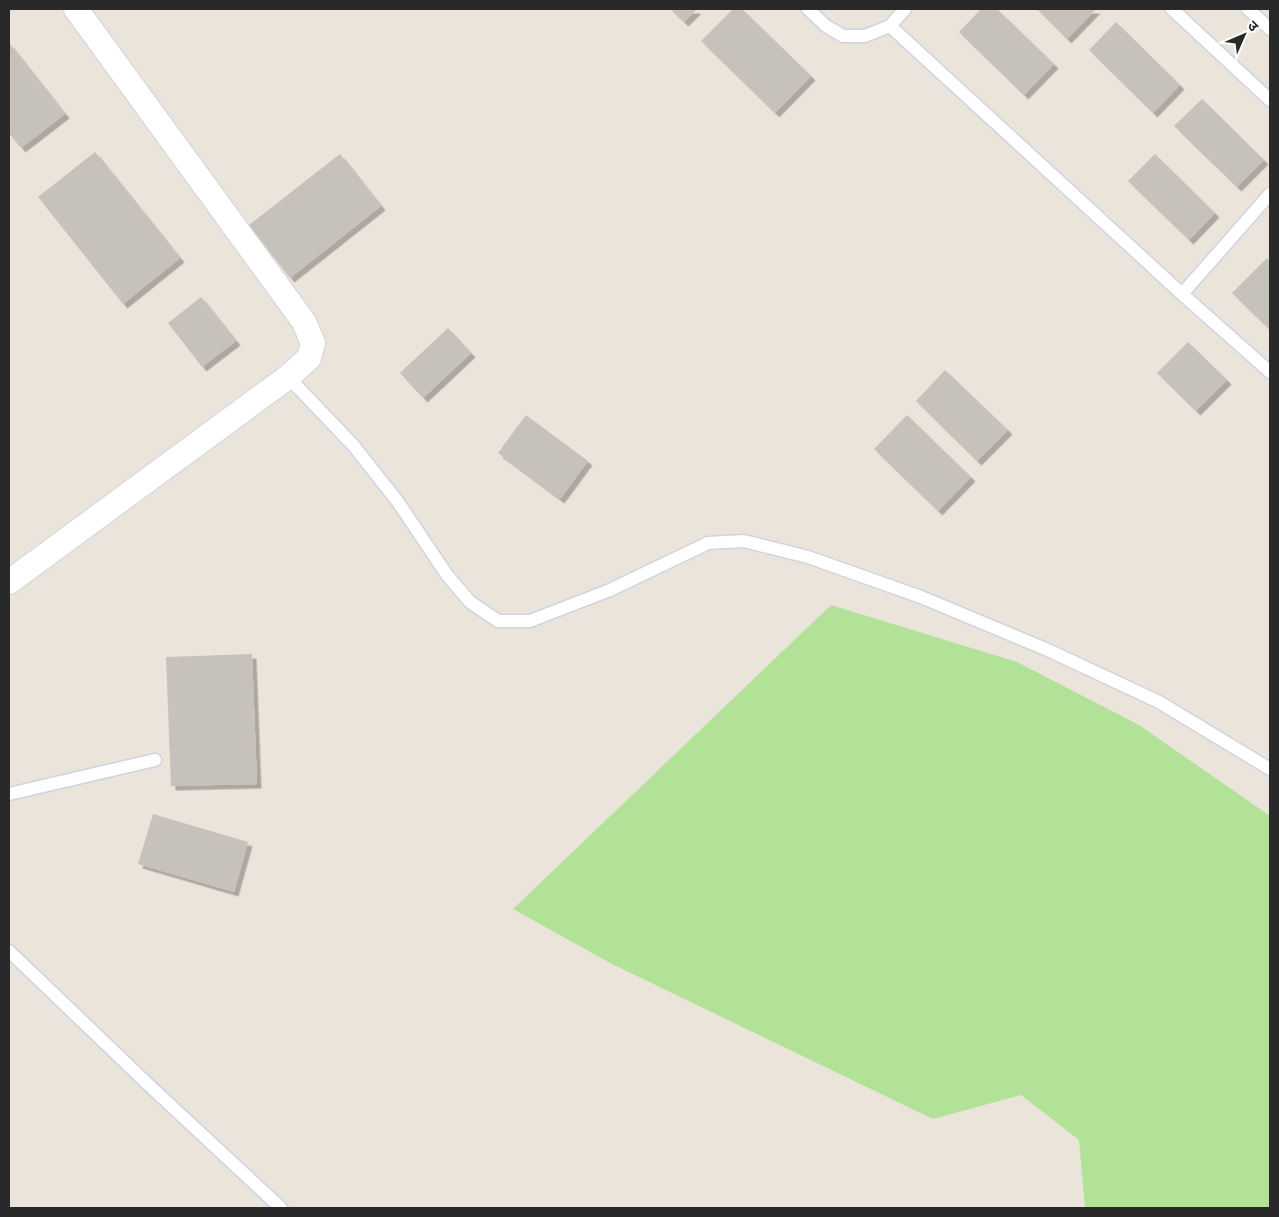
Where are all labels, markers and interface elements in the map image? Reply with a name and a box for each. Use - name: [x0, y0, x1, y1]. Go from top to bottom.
- north arrow: [1219, 10, 1269, 60]
- text: उ: [1244, 17, 1262, 36]

